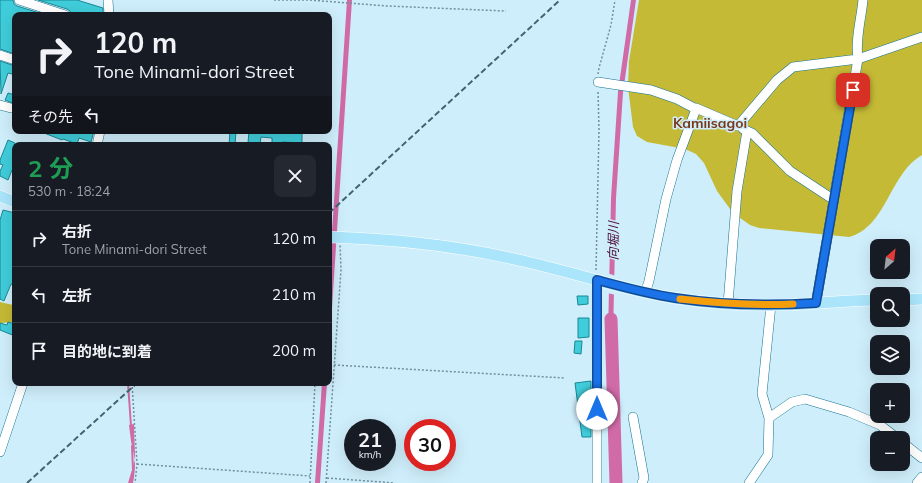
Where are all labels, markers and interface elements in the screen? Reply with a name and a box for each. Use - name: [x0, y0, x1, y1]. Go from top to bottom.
- text: 120 m: [94, 25, 177, 60]
- icon: right: [28, 28, 80, 80]
- text: Tone Minami-dori Street: [94, 60, 294, 83]
- pin: [836, 73, 870, 107]
- icon: arrive: [842, 79, 864, 101]
- icon: left: [81, 104, 103, 126]
- text: その先: [28, 107, 73, 126]
- district label: Kamiisagoi: [673, 114, 747, 132]
- text: 2 分: [28, 153, 73, 183]
- button: close: [274, 155, 316, 197]
- text: 530 m · 18:24: [28, 183, 110, 199]
- water label: 向堀川: [605, 219, 621, 261]
- text: 右折: [62, 222, 92, 241]
- icon: right: [28, 228, 50, 250]
- text: 120 m: [272, 229, 316, 248]
- north arrow: [870, 239, 910, 279]
- map controls: [870, 239, 910, 471]
- text: Tone Minami-dori Street: [62, 241, 207, 257]
- icon: left: [28, 284, 50, 306]
- text: 210 m: [272, 285, 316, 304]
- text: 左折: [62, 286, 92, 305]
- button: search: [870, 287, 910, 327]
- button: layers: [870, 335, 910, 375]
- icon: arrive: [28, 340, 50, 362]
- text: 200 m: [272, 341, 316, 360]
- text: 目的地に到着: [62, 342, 152, 361]
- button: +: [870, 383, 910, 423]
- position arrow: [576, 388, 618, 430]
- speed limit sign: 30: [404, 419, 456, 471]
- text: 21: [358, 427, 382, 452]
- button: −: [870, 431, 910, 471]
- text: km/h: [359, 448, 381, 461]

